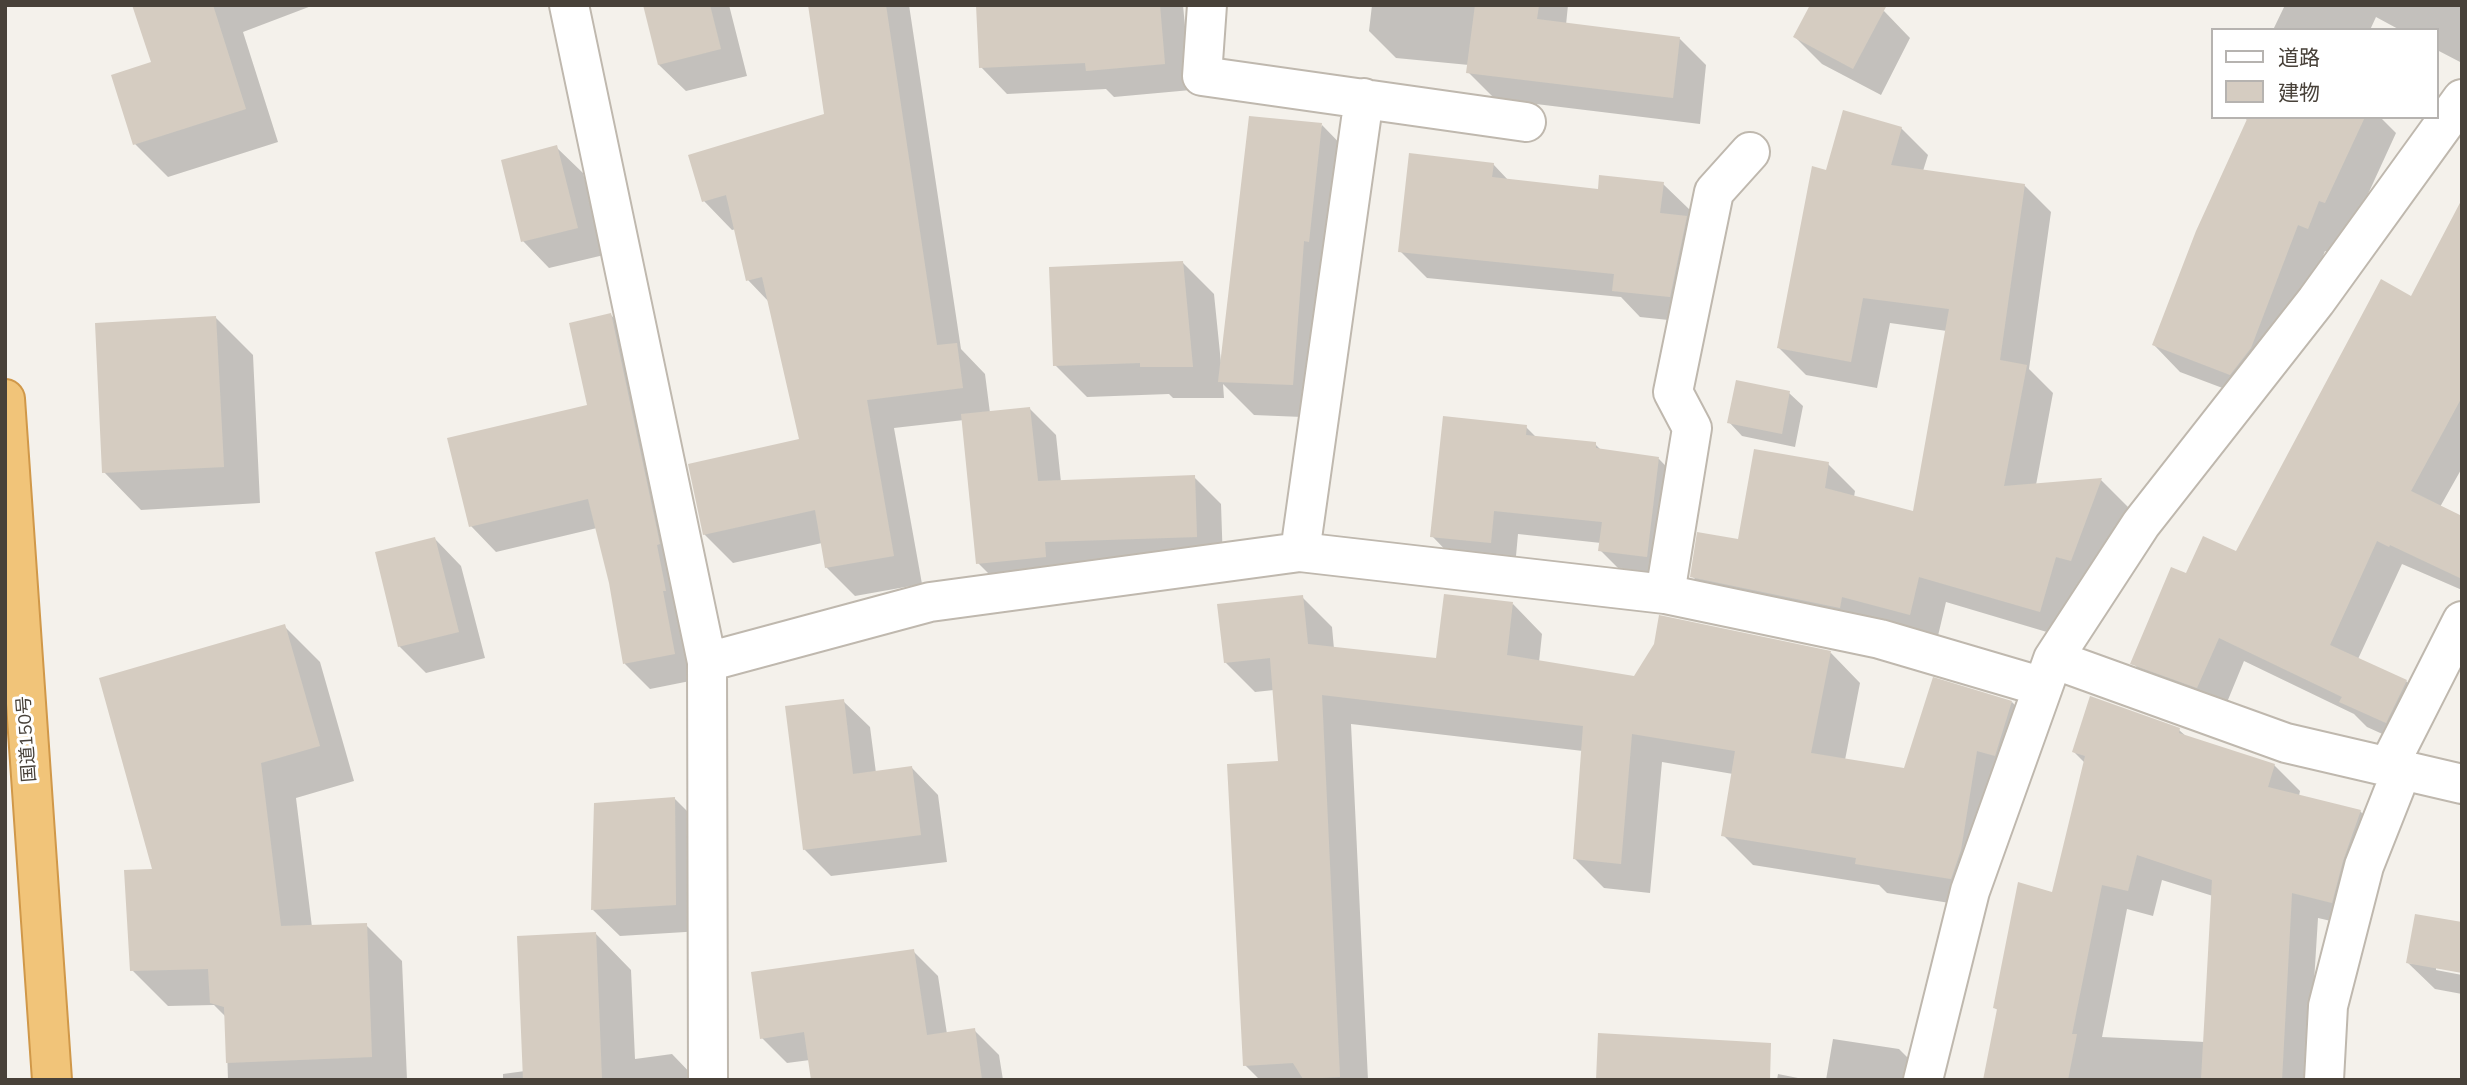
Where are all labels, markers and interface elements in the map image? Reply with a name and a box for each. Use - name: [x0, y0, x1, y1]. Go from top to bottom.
- legend: [2212, 28, 2439, 119]
- text: 道路: [2278, 44, 2320, 72]
- text: 建物: [2278, 79, 2320, 107]
- street label: 国道150号: [14, 695, 42, 783]

